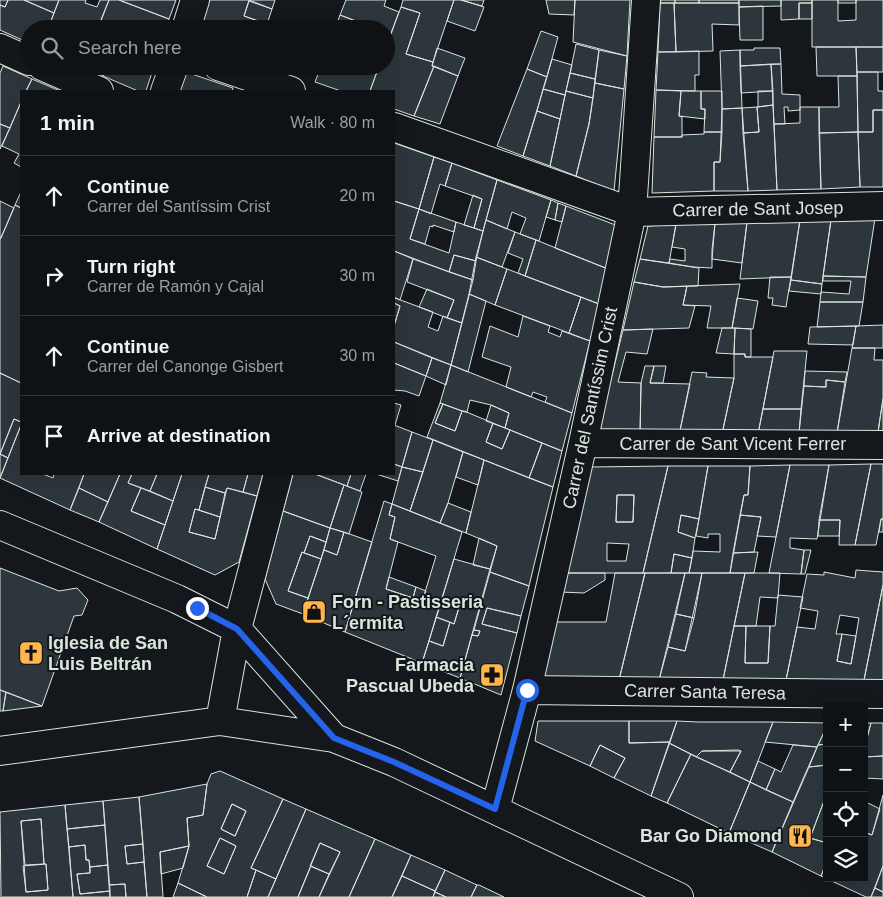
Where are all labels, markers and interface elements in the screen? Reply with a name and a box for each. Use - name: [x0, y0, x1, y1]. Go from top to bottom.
- search box: [20, 20, 395, 75]
- icon: search: [38, 34, 66, 62]
- text: Search here: [78, 37, 182, 58]
- text: 1 min: [40, 111, 95, 134]
- text: Walk · 80 m: [290, 114, 375, 131]
- text: Continue: [87, 176, 169, 197]
- icon: ahead: [40, 182, 68, 210]
- text: 20 m: [339, 187, 375, 204]
- text: Carrer del Santíssim Crist: [87, 198, 270, 215]
- street label: Carrer de Sant Josep: [672, 198, 844, 220]
- text: Turn right: [87, 256, 175, 277]
- icon: right: [40, 262, 68, 290]
- text: 30 m: [339, 267, 375, 284]
- text: Carrer de Ramón y Cajal: [87, 278, 264, 295]
- street label: Carrer del Santíssim Crist: [559, 305, 621, 511]
- text: Continue: [87, 336, 169, 357]
- icon: ahead: [40, 342, 68, 370]
- text: 30 m: [339, 347, 375, 364]
- text: Carrer del Canonge Gisbert: [87, 358, 284, 375]
- icon: arrive: [40, 422, 68, 450]
- text: Arrive at destination: [87, 425, 271, 446]
- street label: Carrer de Sant Vicent Ferrer: [620, 434, 846, 454]
- place label: Forn - Pastisseria L´ermita: [332, 592, 484, 633]
- route end: [186, 597, 209, 620]
- shop icon: Forn - Pastisseria L´ermita: [301, 599, 327, 625]
- place label: Iglesia de San Luis Beltrán: [48, 633, 168, 674]
- church icon: Iglesia de San Luis Beltrán: [18, 640, 44, 666]
- place label: Farmacia Pascual Ubeda: [346, 655, 475, 696]
- pharmacy icon: Farmacia Pascual Ubeda: [479, 662, 505, 688]
- route start: [516, 679, 539, 702]
- street label: Carrer Santa Teresa: [624, 681, 787, 703]
- map controls: [823, 702, 868, 882]
- button: +: [823, 702, 868, 747]
- button: −: [823, 747, 868, 792]
- button: locate: [823, 792, 868, 837]
- restaurant icon: Bar Go Diamond: [787, 823, 813, 849]
- place label: Bar Go Diamond: [640, 826, 782, 846]
- button: layers: [823, 837, 868, 882]

